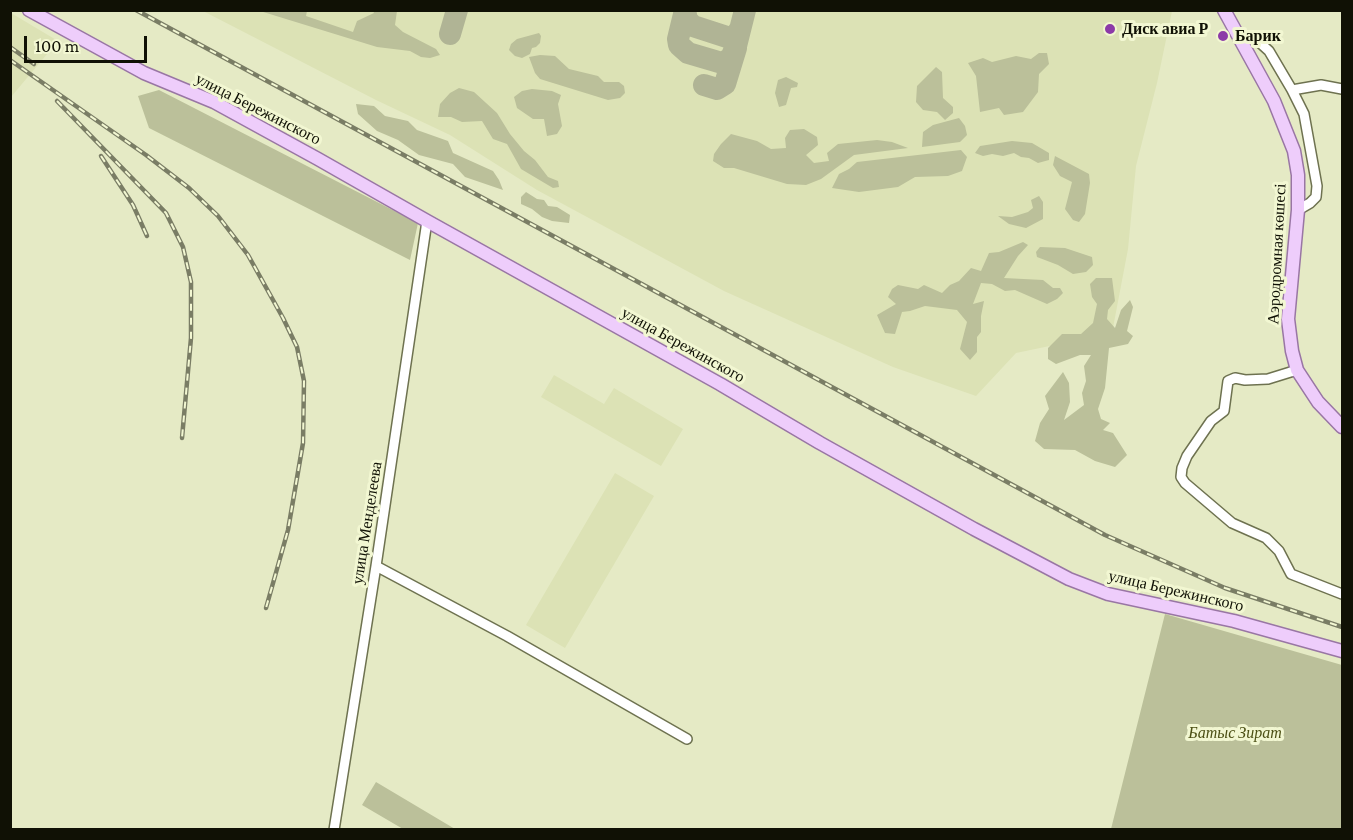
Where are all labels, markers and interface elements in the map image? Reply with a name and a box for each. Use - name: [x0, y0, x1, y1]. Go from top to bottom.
- place label: Диск авиа Р: [1122, 19, 1208, 39]
- marker: Диск авиа Р: [1103, 22, 1117, 36]
- scale bar: [27, 24, 150, 62]
- place label: Барик: [1235, 26, 1281, 46]
- marker: Барик: [1216, 29, 1230, 43]
- text: 100 m: [35, 36, 79, 56]
- street label: улица Бережинского: [192, 69, 324, 149]
- street label: Аэродромная көшесі: [1264, 183, 1290, 325]
- street label: улица Бережинского: [618, 303, 748, 387]
- street label: улица Менделеева: [348, 460, 386, 586]
- street label: улица Бережинского: [1106, 566, 1246, 616]
- park label: Батыс Зират: [1188, 723, 1282, 743]

